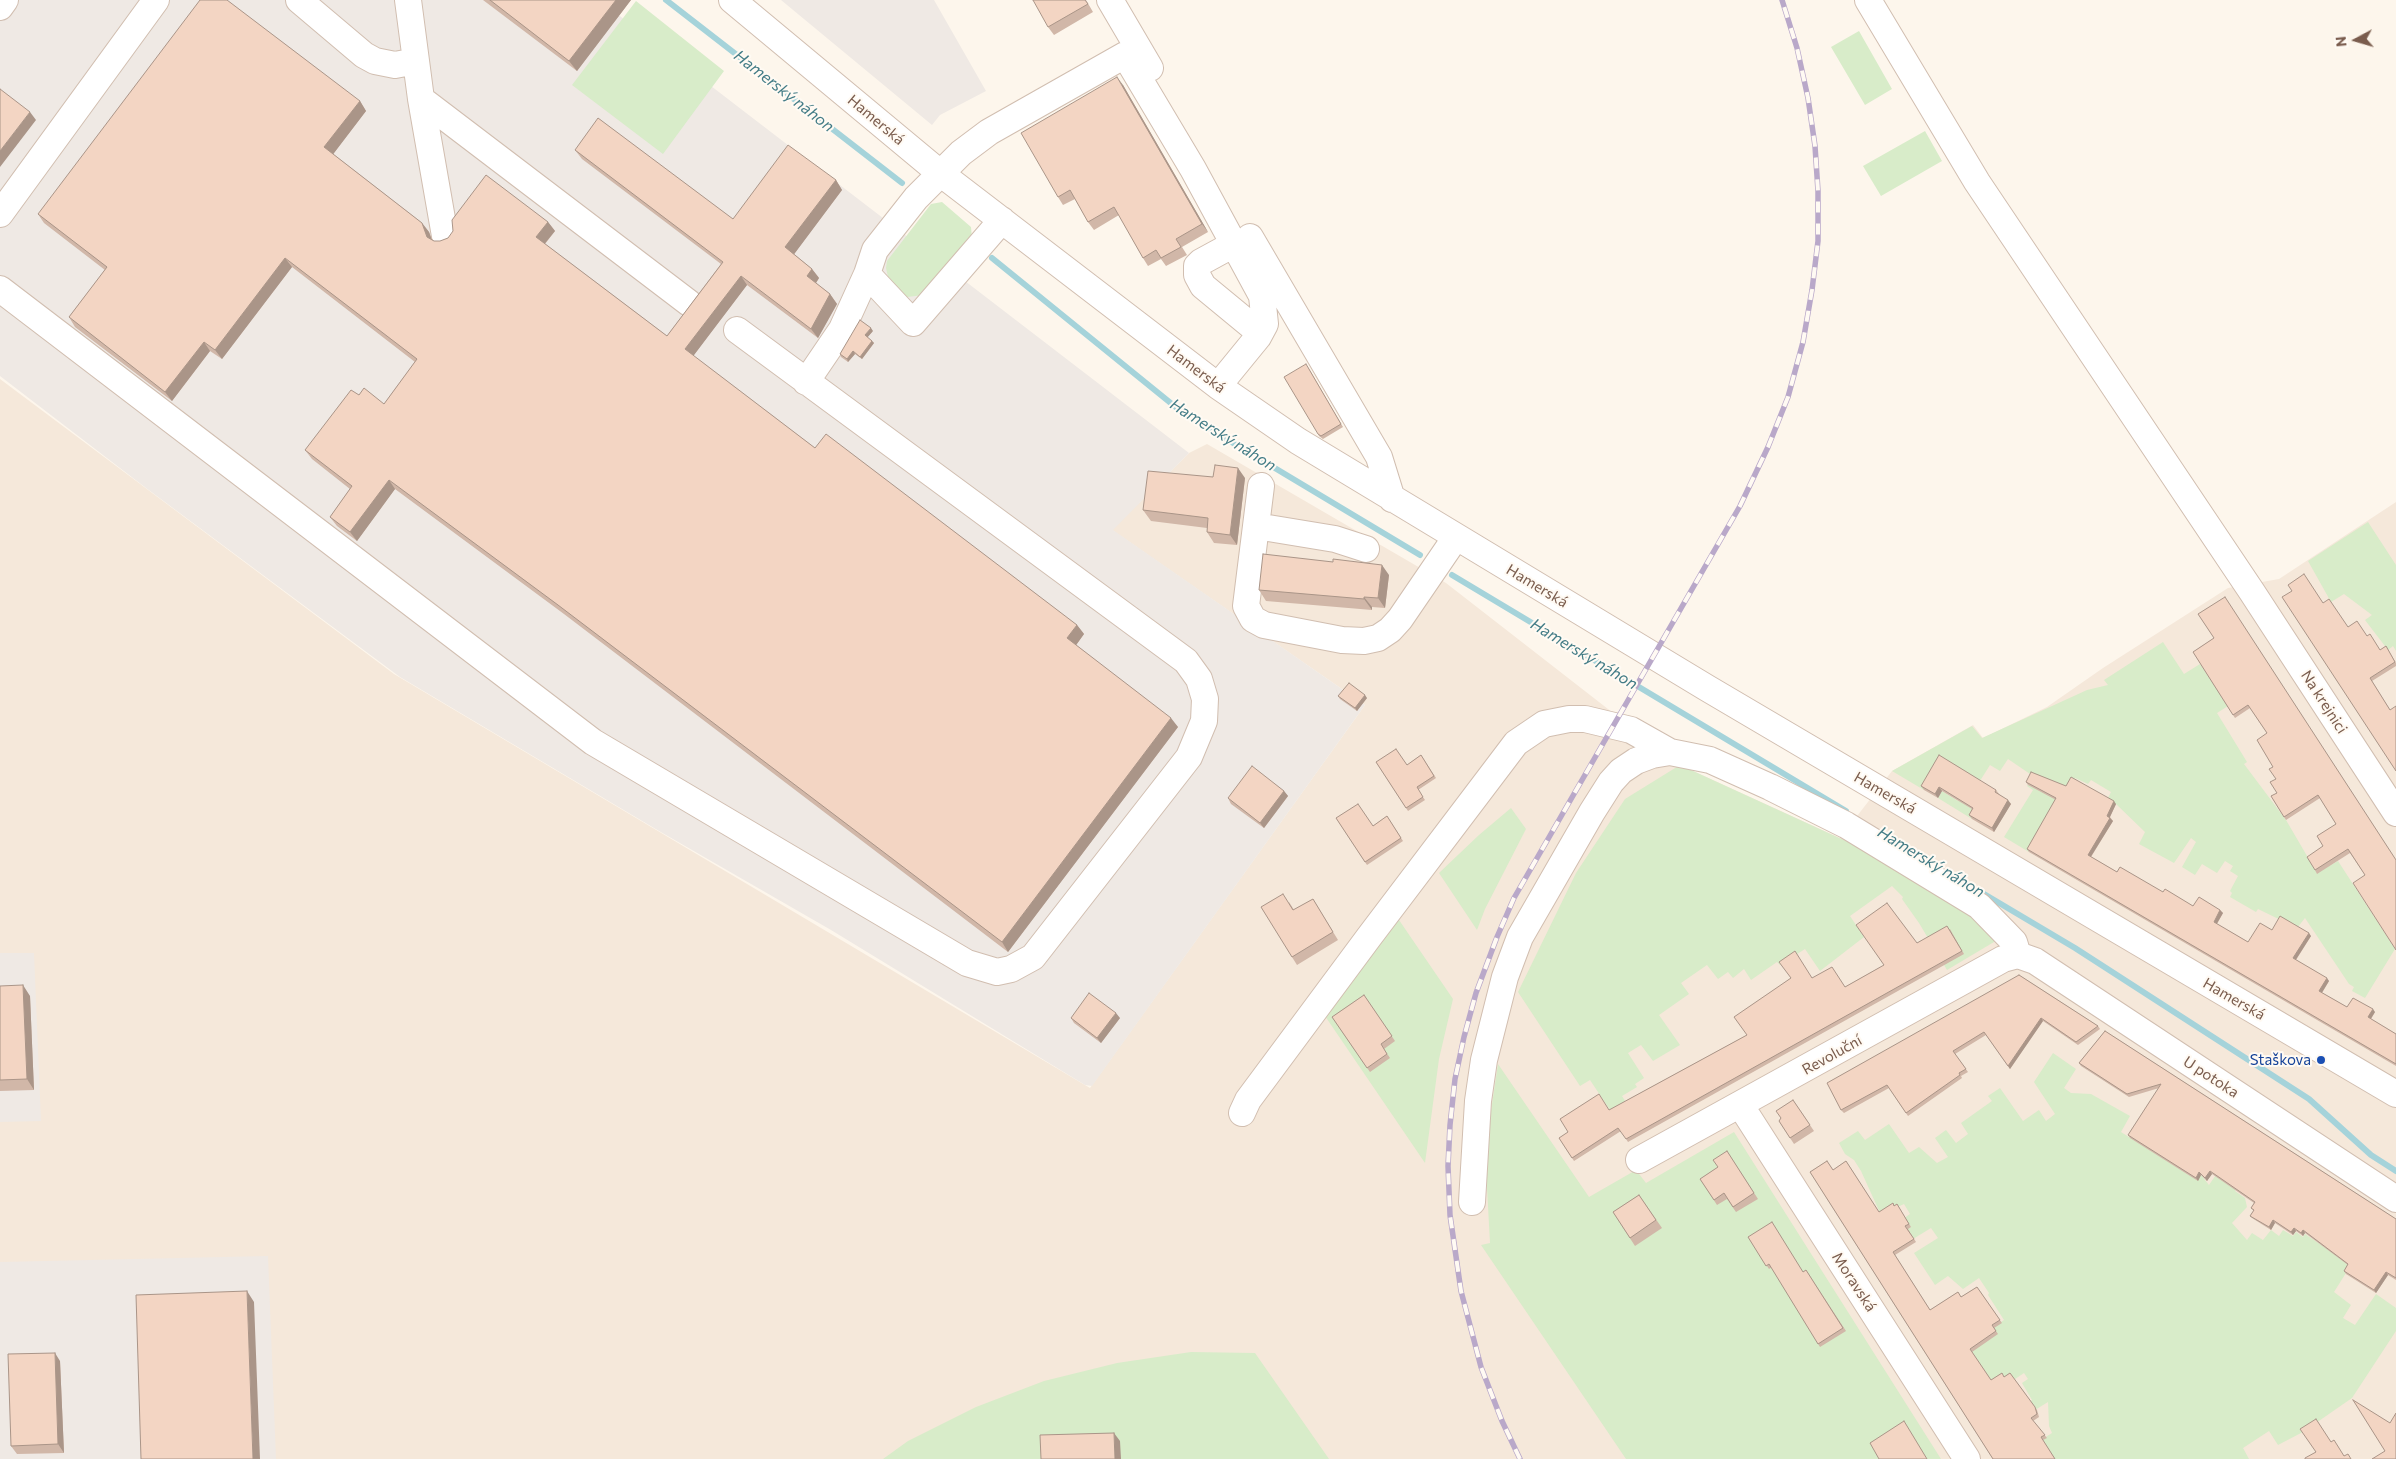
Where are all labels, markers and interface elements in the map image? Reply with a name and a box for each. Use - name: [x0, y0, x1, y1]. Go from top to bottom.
- north arrow: [2331, 15, 2381, 65]
- text: N: [2332, 36, 2350, 48]
- water label: Hamerský náhon: [730, 46, 838, 136]
- street label: Hamerská: [844, 91, 908, 149]
- street label: Hamerská: [1163, 341, 1229, 397]
- water label: Hamerský náhon: [1166, 395, 1280, 475]
- street label: Hamerská: [1503, 561, 1571, 611]
- water label: Hamerský náhon: [1527, 614, 1641, 694]
- street label: Na krejnici: [2297, 667, 2351, 737]
- street label: Hamerská: [1851, 768, 1919, 818]
- water label: Hamerský náhon: [1874, 822, 1988, 902]
- street label: Hamerská: [2200, 974, 2268, 1024]
- street label: Revoluční: [1799, 1031, 1865, 1079]
- place label: Staškova: [2250, 1051, 2311, 1069]
- street label: U potoka: [2180, 1052, 2242, 1102]
- marker: Staškova: [2315, 1054, 2327, 1066]
- street label: Moravská: [1828, 1249, 1880, 1315]

